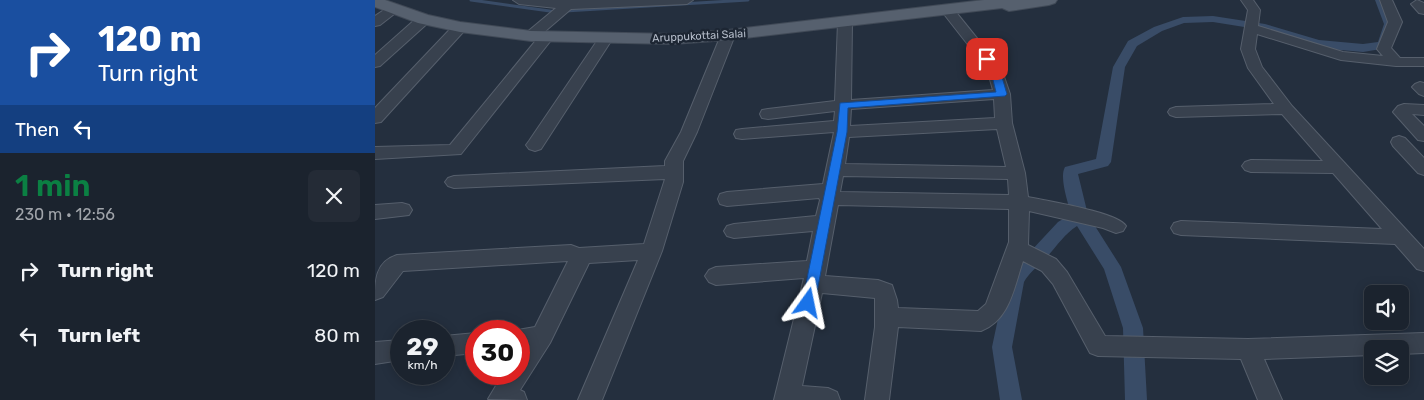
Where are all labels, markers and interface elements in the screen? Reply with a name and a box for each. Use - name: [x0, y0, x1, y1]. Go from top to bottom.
- text: 120 m: [98, 18, 201, 60]
- icon: right: [15, 20, 80, 85]
- street label: Aruppukottai Salai: [652, 27, 746, 45]
- pin: [966, 38, 1008, 80]
- icon: arrive: [973, 45, 1001, 73]
- text: Turn right: [98, 60, 198, 87]
- icon: left: [69, 115, 97, 143]
- text: Then: [15, 118, 59, 141]
- text: 1 min: [15, 168, 90, 204]
- button: close: [308, 170, 360, 222]
- text: 230 m · 12:56: [15, 205, 115, 224]
- icon: right: [15, 257, 43, 285]
- text: Turn right: [58, 259, 153, 282]
- text: 120 m: [307, 259, 360, 282]
- position arrow: [781, 276, 833, 328]
- map controls: [1364, 285, 1409, 385]
- button: sound: [1364, 285, 1409, 330]
- speed limit sign: 30: [465, 320, 530, 385]
- icon: left: [15, 322, 43, 350]
- text: Turn left: [58, 324, 140, 347]
- text: 80 m: [314, 324, 360, 347]
- text: 29: [406, 332, 439, 361]
- button: layers: [1364, 340, 1409, 385]
- text: km/h: [408, 358, 437, 372]

